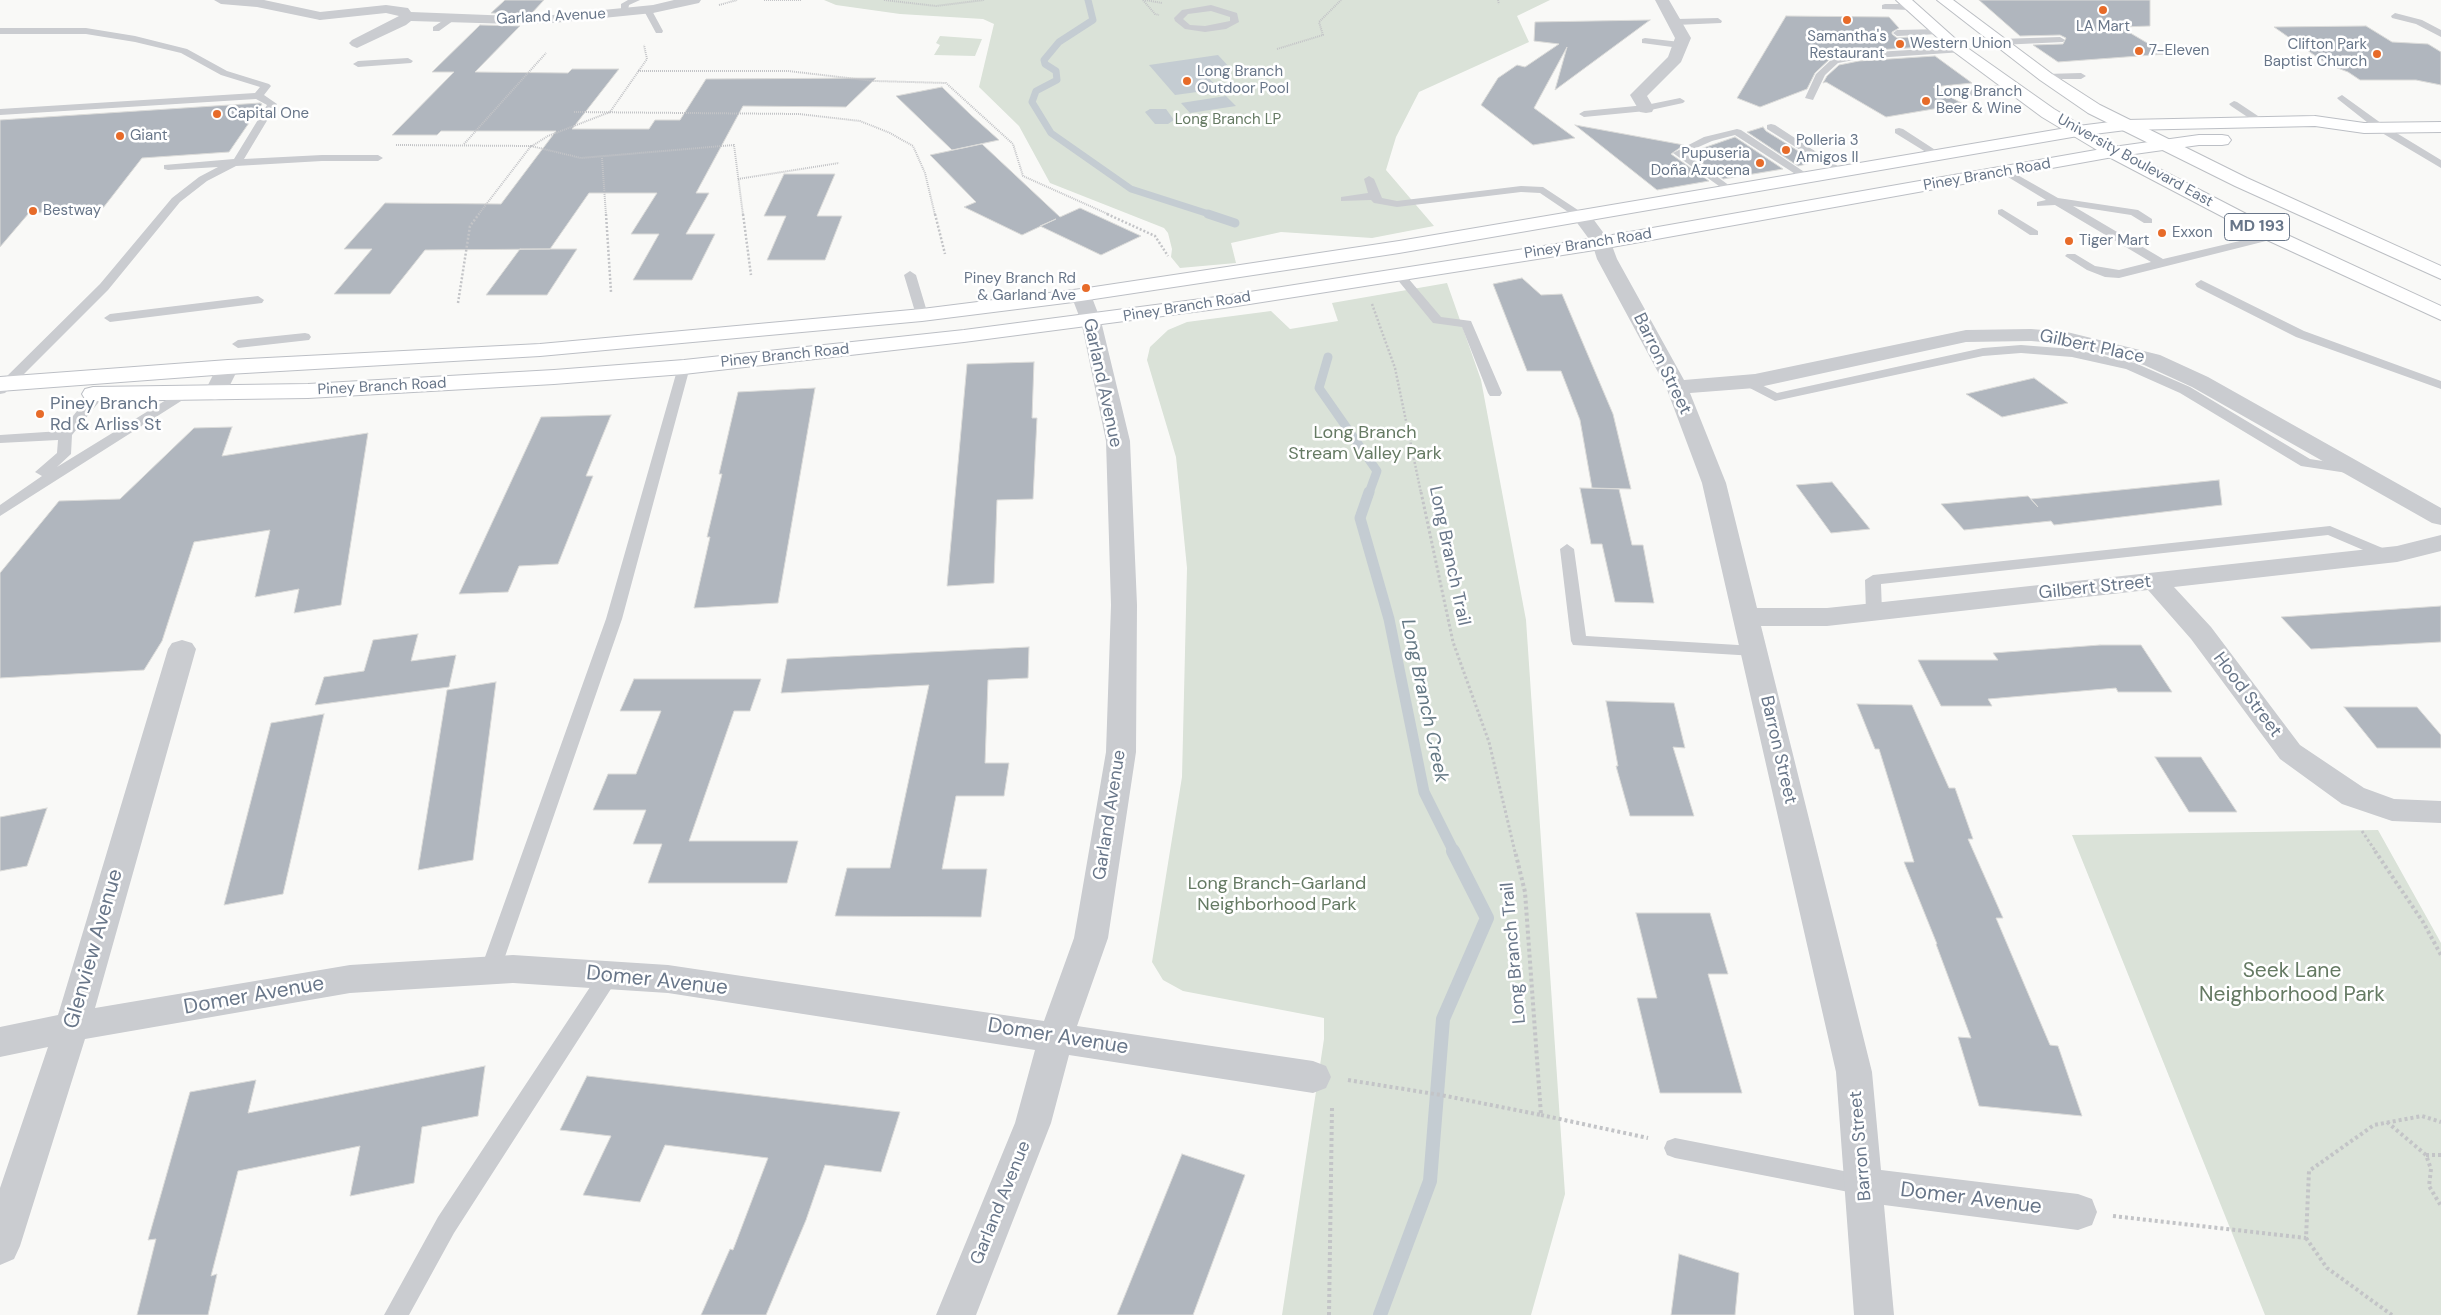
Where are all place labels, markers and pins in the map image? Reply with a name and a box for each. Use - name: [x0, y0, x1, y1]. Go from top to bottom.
- marker: LA Mart: [2097, 4, 2109, 16]
- marker: Samantha's Restaurant: [1841, 14, 1853, 26]
- place label: LA Mart: [2076, 18, 2130, 36]
- place label: Samantha's Restaurant: [1807, 28, 1887, 63]
- place label: Western Union: [1910, 35, 2011, 53]
- place label: Clifton Park Baptist Church: [2264, 36, 2367, 71]
- marker: Western Union: [1894, 38, 1906, 50]
- place label: 7-Eleven: [2149, 42, 2209, 60]
- marker: 7-Eleven: [2133, 45, 2145, 57]
- marker: Clifton Park Baptist Church: [2371, 48, 2383, 60]
- place label: Long Branch Outdoor Pool: [1197, 63, 1289, 98]
- marker: Long Branch Outdoor Pool: [1181, 75, 1193, 87]
- place label: Long Branch Beer & Wine: [1936, 83, 2022, 118]
- marker: Long Branch Beer & Wine: [1920, 95, 1932, 107]
- place label: Capital One: [227, 105, 309, 123]
- marker: Capital One: [211, 108, 223, 120]
- place label: Giant: [130, 127, 168, 145]
- marker: Giant: [114, 130, 126, 142]
- place label: Polleria 3 Amigos II: [1796, 132, 1859, 167]
- marker: Polleria 3 Amigos II: [1780, 144, 1792, 156]
- place label: Pupuseria Doña Azucena: [1651, 145, 1750, 180]
- marker: Pupuseria Doña Azucena: [1754, 157, 1766, 169]
- place label: Bestway: [43, 202, 101, 220]
- marker: Bestway: [27, 205, 39, 217]
- place label: Exxon: [2172, 224, 2213, 242]
- marker: Exxon: [2156, 227, 2168, 239]
- place label: Tiger Mart: [2079, 232, 2149, 250]
- marker: Tiger Mart: [2063, 235, 2075, 247]
- place label: Piney Branch Rd & Garland Ave: [964, 270, 1076, 305]
- marker: Piney Branch Rd & Garland Ave: [1080, 282, 1092, 294]
- place label: Piney Branch Rd & Arliss St: [50, 393, 162, 436]
- marker: Piney Branch Rd & Arliss St: [34, 408, 46, 420]

